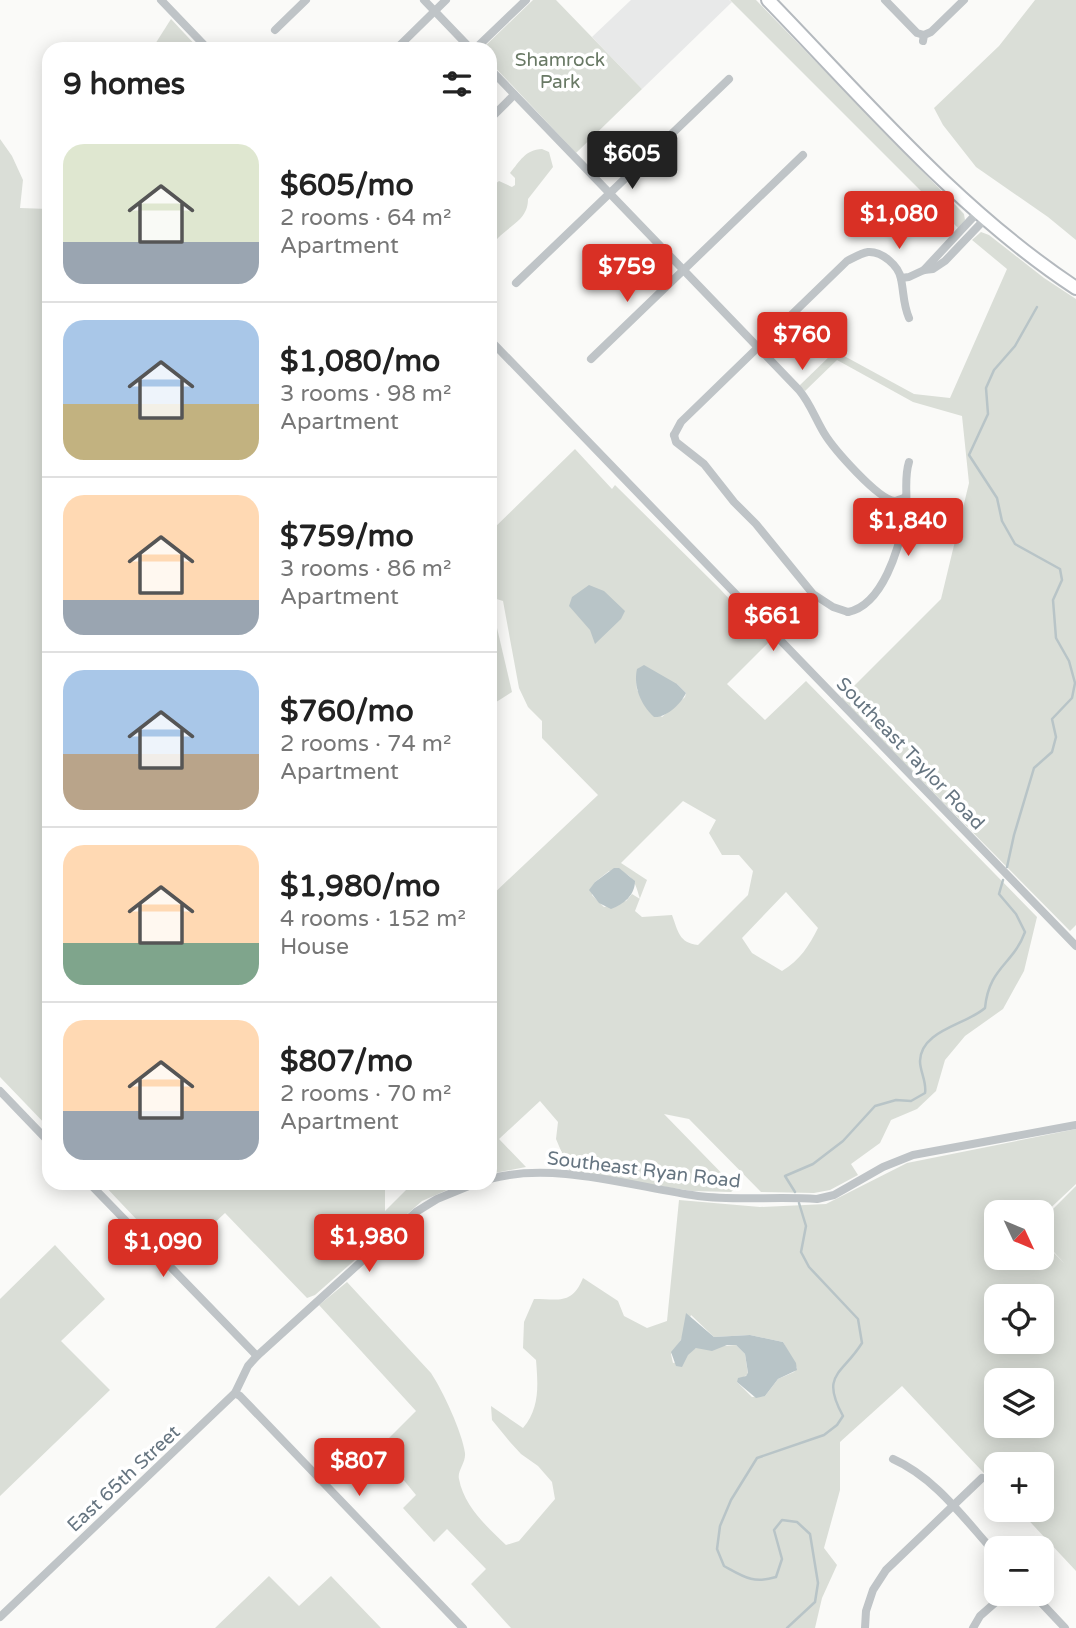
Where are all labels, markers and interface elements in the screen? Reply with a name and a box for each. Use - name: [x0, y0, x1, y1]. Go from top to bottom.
- park label: Shamrock Park: [515, 49, 605, 93]
- icon: filters: [438, 65, 476, 103]
- text: 9 homes: [63, 66, 185, 103]
- pin: $605: [591, 132, 673, 191]
- text: $605: [603, 140, 661, 168]
- text: $605/mo: [280, 167, 414, 204]
- icon: home: [119, 172, 203, 256]
- pin: $1,080: [842, 191, 956, 251]
- text: $1,080: [860, 200, 938, 228]
- text: 2 rooms · 64 m²: [280, 204, 451, 232]
- text: Apartment: [280, 232, 399, 260]
- pin: $759: [586, 244, 668, 304]
- text: $759: [598, 253, 656, 281]
- pin: $760: [761, 312, 843, 372]
- text: $760: [773, 321, 831, 349]
- text: $1,080/mo: [280, 343, 440, 380]
- icon: home: [119, 348, 203, 432]
- text: 3 rooms · 98 m²: [280, 380, 451, 408]
- text: Apartment: [280, 408, 399, 436]
- pin: $1,840: [851, 498, 965, 558]
- text: $1,840: [869, 507, 947, 535]
- text: $759/mo: [280, 518, 414, 555]
- icon: home: [119, 523, 203, 607]
- text: 3 rooms · 86 m²: [280, 555, 451, 583]
- text: Apartment: [280, 583, 399, 611]
- pin: $661: [732, 594, 814, 653]
- text: $661: [744, 602, 802, 630]
- street label: Southeast Taylor Road: [832, 673, 989, 834]
- text: $760/mo: [280, 693, 414, 730]
- icon: home: [119, 698, 203, 782]
- text: 2 rooms · 74 m²: [280, 730, 451, 758]
- text: Apartment: [280, 758, 399, 786]
- text: $1,980/mo: [280, 868, 440, 905]
- icon: home: [119, 873, 203, 957]
- text: 4 rooms · 152 m²: [280, 905, 466, 933]
- text: House: [280, 933, 349, 961]
- text: $807/mo: [280, 1043, 413, 1080]
- icon: home: [119, 1048, 203, 1132]
- text: 2 rooms · 70 m²: [280, 1080, 451, 1108]
- text: Apartment: [280, 1108, 399, 1136]
- street label: Southeast Ryan Road: [546, 1147, 742, 1193]
- north arrow: [984, 1200, 1054, 1270]
- map controls: [984, 1200, 1054, 1606]
- pin: $1,980: [312, 1214, 426, 1274]
- pin: $1,090: [106, 1220, 220, 1279]
- text: $1,980: [330, 1223, 408, 1251]
- text: $1,090: [124, 1228, 202, 1256]
- button: locate: [984, 1284, 1054, 1354]
- button: layers: [984, 1368, 1054, 1438]
- street label: East 65th Street: [63, 1421, 185, 1537]
- pin: $807: [318, 1438, 400, 1498]
- text: $807: [330, 1447, 388, 1475]
- button: +: [984, 1452, 1054, 1522]
- button: −: [984, 1536, 1054, 1606]

